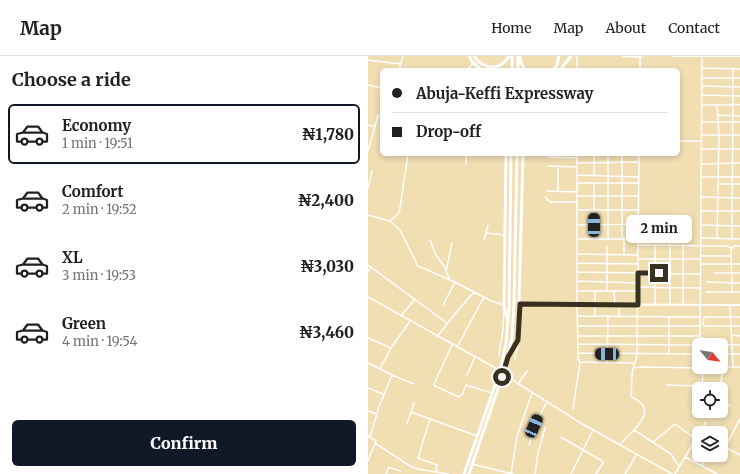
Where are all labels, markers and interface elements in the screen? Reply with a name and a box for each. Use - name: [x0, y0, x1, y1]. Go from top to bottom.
- text: Map: [20, 16, 62, 40]
- text: Home: [491, 19, 532, 37]
- text: Map: [554, 19, 583, 37]
- text: About: [605, 19, 646, 37]
- text: Contact: [668, 19, 720, 37]
- text: Choose a ride: [12, 68, 131, 91]
- text: Abuja-Keffi Expressway: [416, 84, 593, 103]
- icon: car: [14, 116, 50, 152]
- text: Economy: [62, 116, 131, 135]
- text: Drop-off: [416, 122, 481, 141]
- text: ₦1,780: [302, 125, 354, 144]
- text: 1 min · 19:51: [62, 135, 133, 152]
- icon: car: [14, 182, 50, 218]
- text: Comfort: [62, 182, 123, 201]
- text: ₦2,400: [298, 191, 354, 210]
- text: 2 min · 19:52: [62, 201, 137, 218]
- car: [588, 213, 600, 237]
- callout: 2 min: [626, 215, 692, 243]
- text: 2 min: [640, 220, 678, 237]
- icon: car: [14, 248, 50, 284]
- text: XL: [62, 248, 83, 267]
- text: ₦3,030: [300, 257, 354, 276]
- route end: [650, 264, 668, 282]
- text: 3 min · 19:53: [62, 267, 136, 284]
- icon: car: [14, 314, 50, 350]
- text: Green: [62, 314, 106, 333]
- text: ₦3,460: [299, 323, 354, 342]
- text: 4 min · 19:54: [62, 333, 138, 350]
- north arrow: [692, 338, 728, 374]
- map controls: [692, 338, 728, 462]
- car: [595, 348, 619, 360]
- route start: [493, 368, 511, 386]
- button: locate: [692, 382, 728, 418]
- car: [524, 413, 544, 439]
- button: Confirm: [12, 420, 356, 466]
- button: layers: [692, 426, 728, 462]

